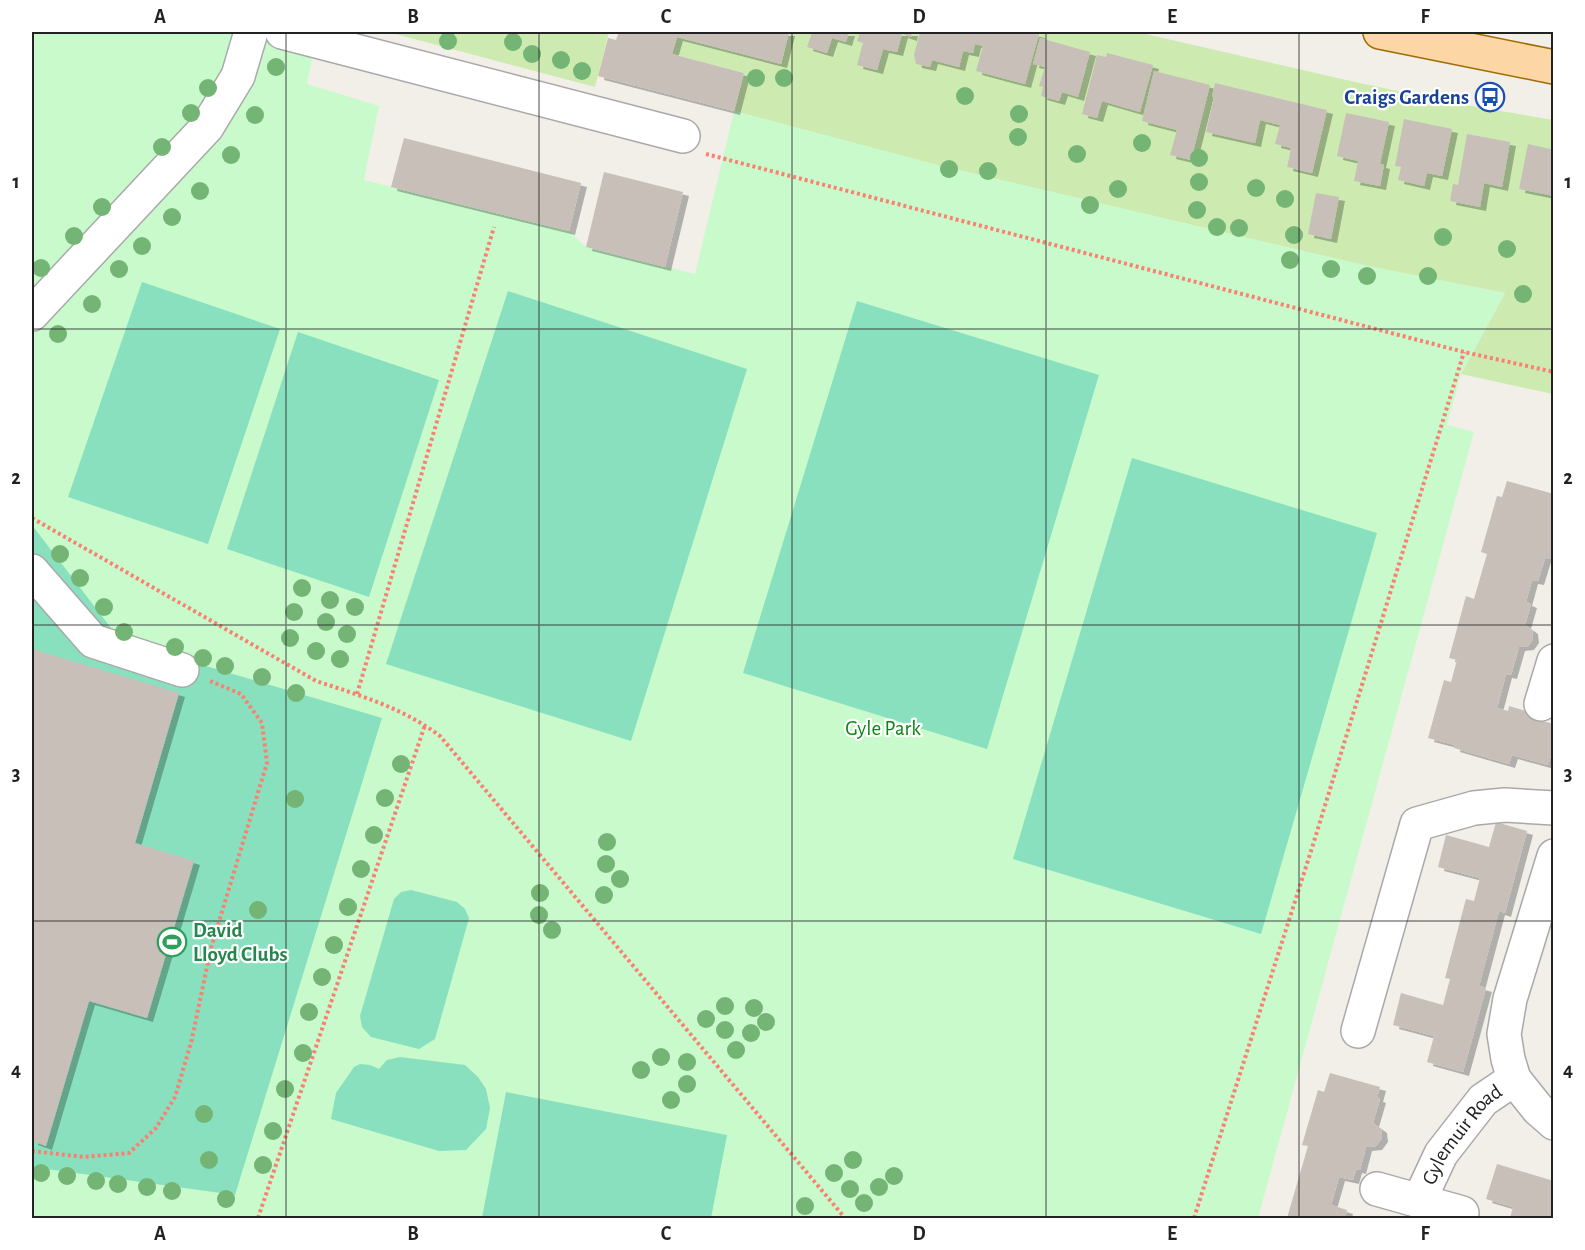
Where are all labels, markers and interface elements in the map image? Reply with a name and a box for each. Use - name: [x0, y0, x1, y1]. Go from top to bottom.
- text: A: [154, 7, 166, 27]
- text: B: [407, 7, 419, 27]
- text: C: [661, 7, 672, 27]
- text: D: [912, 7, 926, 27]
- text: E: [1167, 7, 1177, 27]
- text: F: [1420, 7, 1430, 27]
- bus stop icon: Craigs Gardens: [1474, 81, 1506, 113]
- place label: Craigs Gardens: [1344, 87, 1469, 108]
- text: 1: [12, 172, 20, 192]
- text: 1: [1564, 172, 1572, 192]
- text: 2: [11, 468, 21, 488]
- text: 2: [1563, 468, 1573, 488]
- park label: Gyle Park: [845, 718, 921, 739]
- text: 3: [12, 764, 20, 784]
- text: 3: [1564, 764, 1572, 784]
- place label: David Lloyd Clubs: [193, 920, 288, 965]
- sports icon: David Lloyd Clubs: [156, 926, 188, 958]
- text: 4: [11, 1060, 21, 1080]
- text: 4: [1563, 1060, 1573, 1080]
- street label: Gylemuir Road: [1418, 1080, 1506, 1188]
- text: A: [154, 1224, 166, 1244]
- text: B: [407, 1224, 419, 1244]
- text: C: [661, 1224, 672, 1244]
- text: D: [912, 1224, 926, 1244]
- text: E: [1167, 1224, 1177, 1244]
- text: F: [1420, 1224, 1430, 1244]

